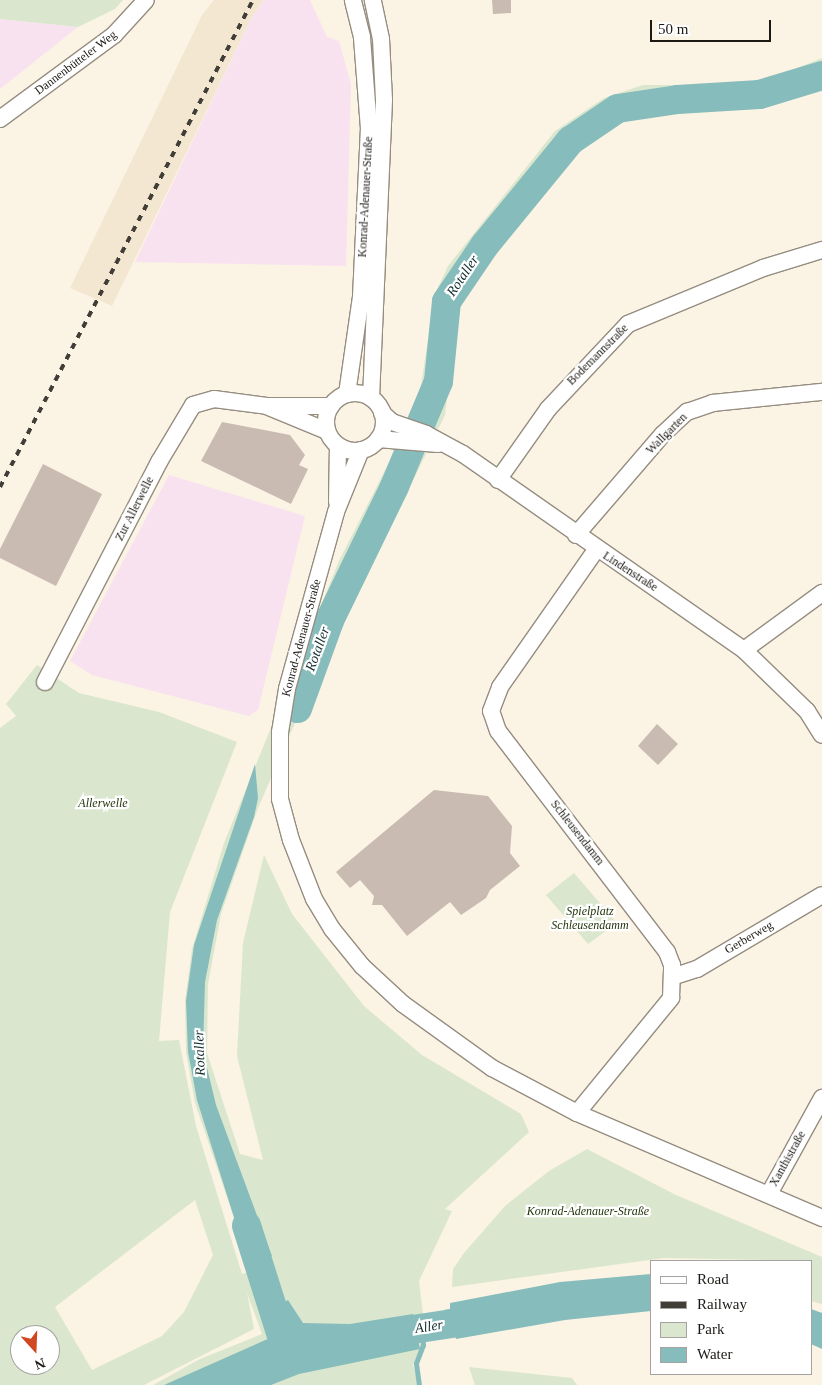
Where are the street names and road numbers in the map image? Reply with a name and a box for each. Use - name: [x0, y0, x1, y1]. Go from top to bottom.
- street label: Dannenbütteler Weg: [32, 28, 120, 98]
- street label: Konrad-Adenauer-Straße: [356, 136, 376, 258]
- street label: Bodemannstraße: [564, 321, 632, 389]
- street label: Wallgarten: [643, 410, 691, 458]
- street label: Zur Allerwelle: [112, 474, 158, 544]
- street label: Lindenstraße: [600, 549, 660, 595]
- street label: Konrad-Adenauer-Straße: [279, 578, 325, 698]
- street label: Schleusendamm: [547, 798, 607, 868]
- street label: Gerberweg: [722, 918, 776, 958]
- street label: Xanthistraße: [767, 1129, 809, 1189]

